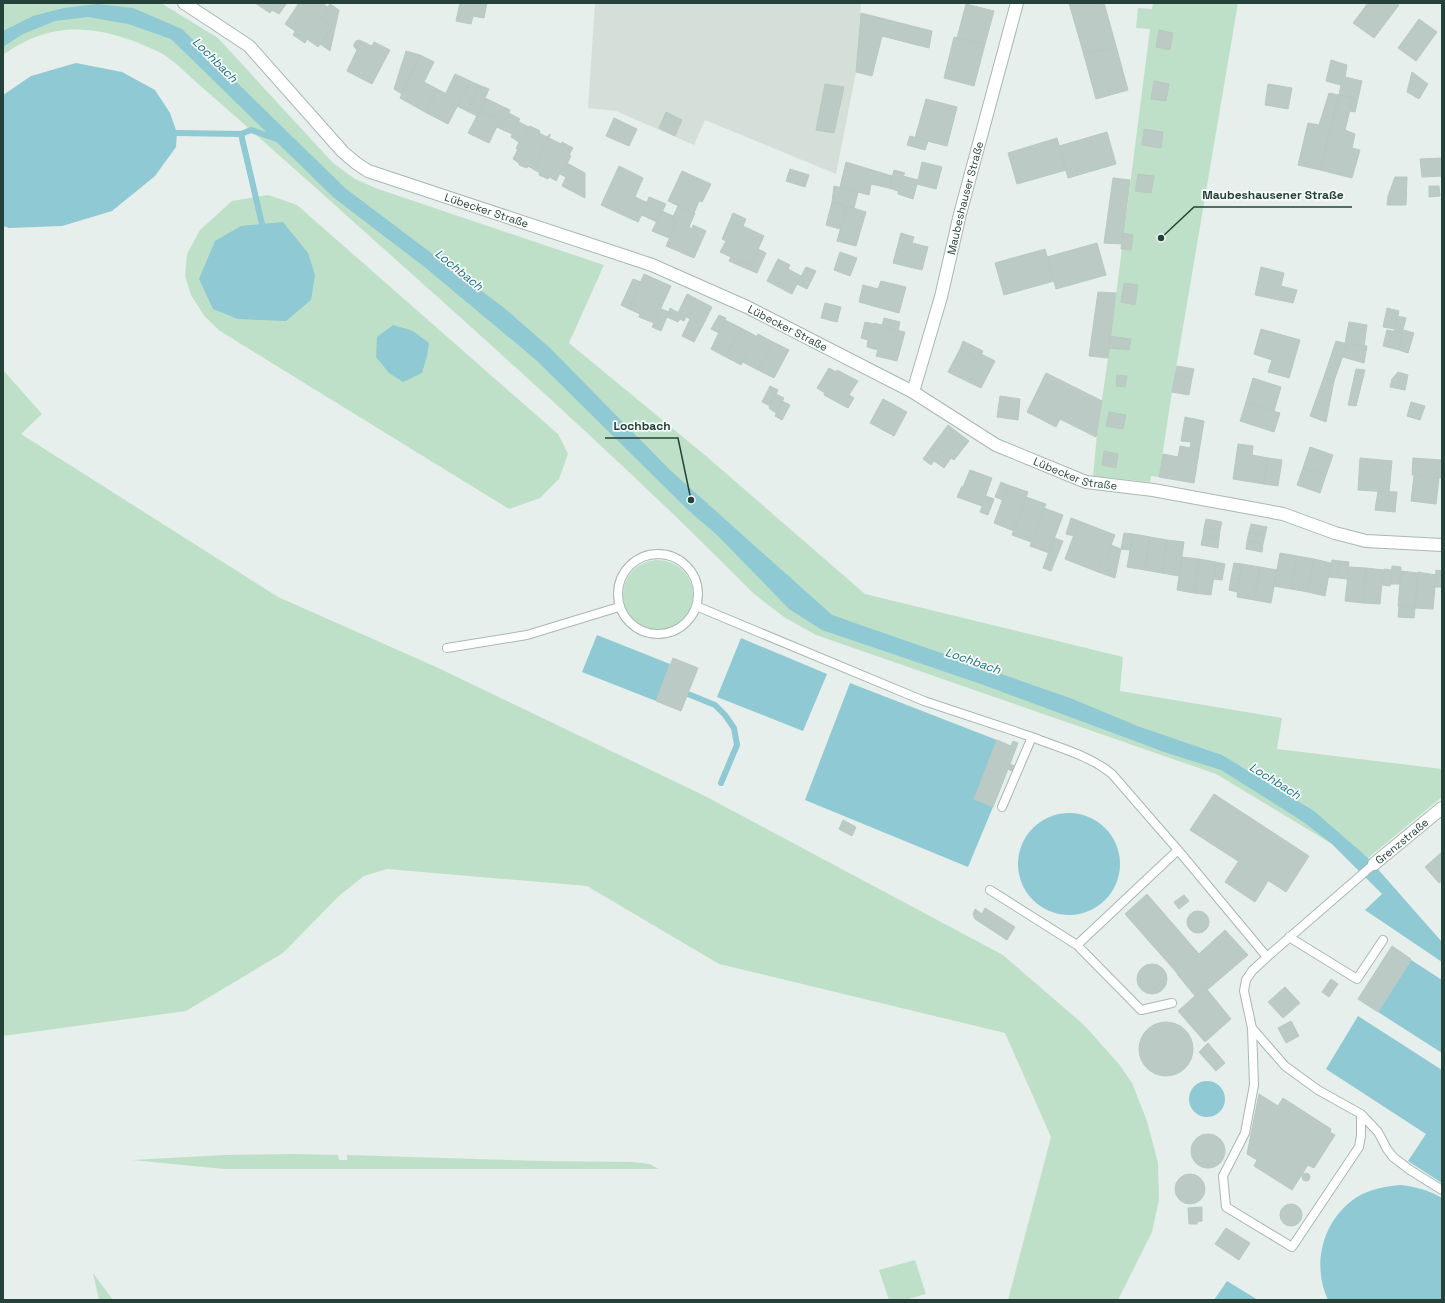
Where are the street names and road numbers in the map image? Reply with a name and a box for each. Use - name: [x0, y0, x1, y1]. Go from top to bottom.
- street label: Maubeshauser Straße: [944, 140, 986, 256]
- street label: Lübecker Straße: [443, 190, 530, 231]
- street label: Lübecker Straße: [746, 302, 830, 354]
- street label: Lübecker Straße: [1031, 454, 1118, 493]
- street label: Grenzstraße: [1372, 815, 1431, 867]

